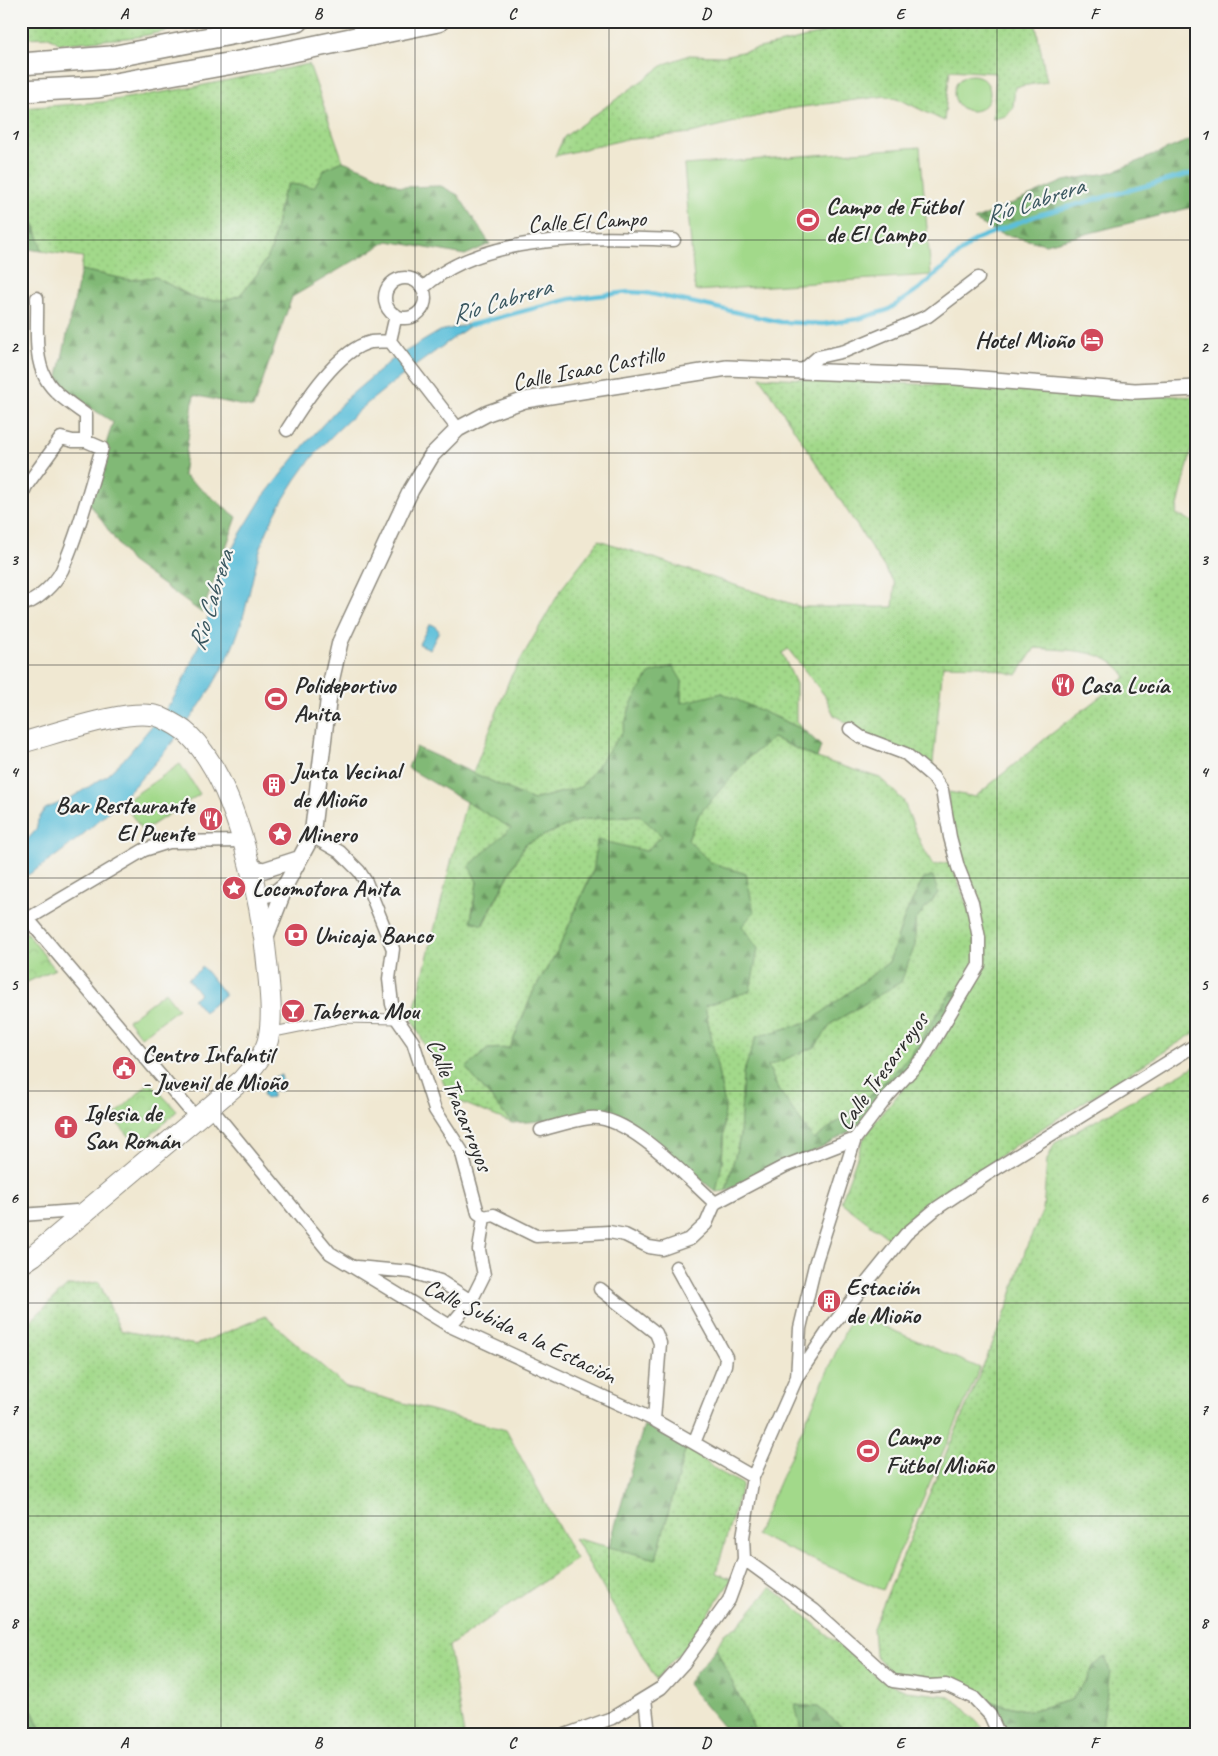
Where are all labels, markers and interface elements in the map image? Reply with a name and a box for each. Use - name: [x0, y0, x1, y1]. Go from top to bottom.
- text: A: [120, 4, 130, 24]
- text: B: [314, 4, 324, 24]
- text: C: [508, 4, 518, 24]
- text: D: [701, 4, 712, 24]
- text: E: [896, 4, 907, 24]
- text: F: [1090, 4, 1101, 24]
- text: 1: [10, 125, 19, 145]
- text: 1: [1200, 125, 1209, 145]
- water label: Río Cabrera: [981, 169, 1090, 232]
- place label: Campo de Fútbol de El Campo: [826, 191, 965, 249]
- street label: Calle El Campo: [527, 203, 648, 239]
- sports icon: Campo de Fútbol de El Campo: [795, 207, 821, 233]
- water label: Río Cabrera: [447, 270, 557, 331]
- place label: Hotel Mioño: [975, 325, 1076, 355]
- hotel icon: Hotel Mioño: [1079, 327, 1105, 353]
- text: 2: [10, 337, 19, 357]
- text: 2: [1200, 337, 1209, 357]
- street label: Calle Isaac Castillo: [509, 338, 668, 397]
- water label: Río Cabrera: [181, 545, 242, 654]
- text: 3: [10, 550, 19, 570]
- text: 3: [1200, 550, 1209, 570]
- place label: Polideportivo Anita: [294, 670, 398, 728]
- place label: Casa Lucía: [1080, 670, 1171, 700]
- restaurant icon: Casa Lucía: [1050, 672, 1076, 698]
- sports icon: Polideportivo Anita: [263, 686, 289, 712]
- place label: Junta Vecinal de Mioño: [290, 756, 405, 814]
- text: 4: [10, 762, 19, 782]
- text: 4: [1200, 762, 1209, 782]
- building icon: Junta Vecinal de Mioño: [261, 772, 287, 798]
- place label: Bar Restaurante El Puente: [56, 790, 196, 848]
- restaurant icon: Bar Restaurante El Puente: [198, 806, 224, 832]
- place label: Minero: [298, 819, 359, 849]
- place icon: Minero: [267, 821, 293, 847]
- place label: Locomotora Anita: [252, 873, 402, 903]
- place icon: Locomotora Anita: [221, 875, 247, 901]
- place label: Unicaja Banco: [314, 920, 435, 950]
- bank icon: Unicaja Banco: [283, 922, 309, 948]
- text: 5: [11, 975, 20, 995]
- text: 5: [1201, 975, 1210, 995]
- place label: Taberna Mou: [310, 996, 421, 1026]
- bar icon: Taberna Mou: [280, 998, 306, 1024]
- street label: Calle Tresarroyos: [829, 1005, 936, 1136]
- street label: Calle Trasarroyos: [420, 1034, 501, 1177]
- place label: Centro Infalntil - Juvenil de Mioño: [142, 1039, 290, 1097]
- public building icon: Centro Infalntil - Juvenil de Mioño: [111, 1055, 137, 1081]
- place label: Iglesia de San Román: [84, 1098, 181, 1156]
- church icon: Iglesia de San Román: [53, 1114, 79, 1140]
- text: 6: [10, 1188, 19, 1208]
- text: 6: [1200, 1188, 1209, 1208]
- street label: Calle Subida a la Estación: [419, 1271, 622, 1391]
- place label: Estación de Mioño: [846, 1272, 922, 1330]
- building icon: Estación de Mioño: [816, 1288, 842, 1314]
- text: 7: [10, 1400, 19, 1420]
- text: 7: [1200, 1400, 1209, 1420]
- place label: Campo Fútbol Mioño: [886, 1422, 996, 1480]
- sports icon: Campo Fútbol Mioño: [855, 1438, 881, 1464]
- text: 8: [10, 1613, 19, 1633]
- text: 8: [1200, 1613, 1209, 1633]
- text: A: [120, 1733, 130, 1753]
- text: B: [314, 1733, 324, 1753]
- text: C: [508, 1733, 518, 1753]
- text: D: [701, 1733, 712, 1753]
- text: E: [896, 1733, 907, 1753]
- text: F: [1090, 1733, 1101, 1753]

